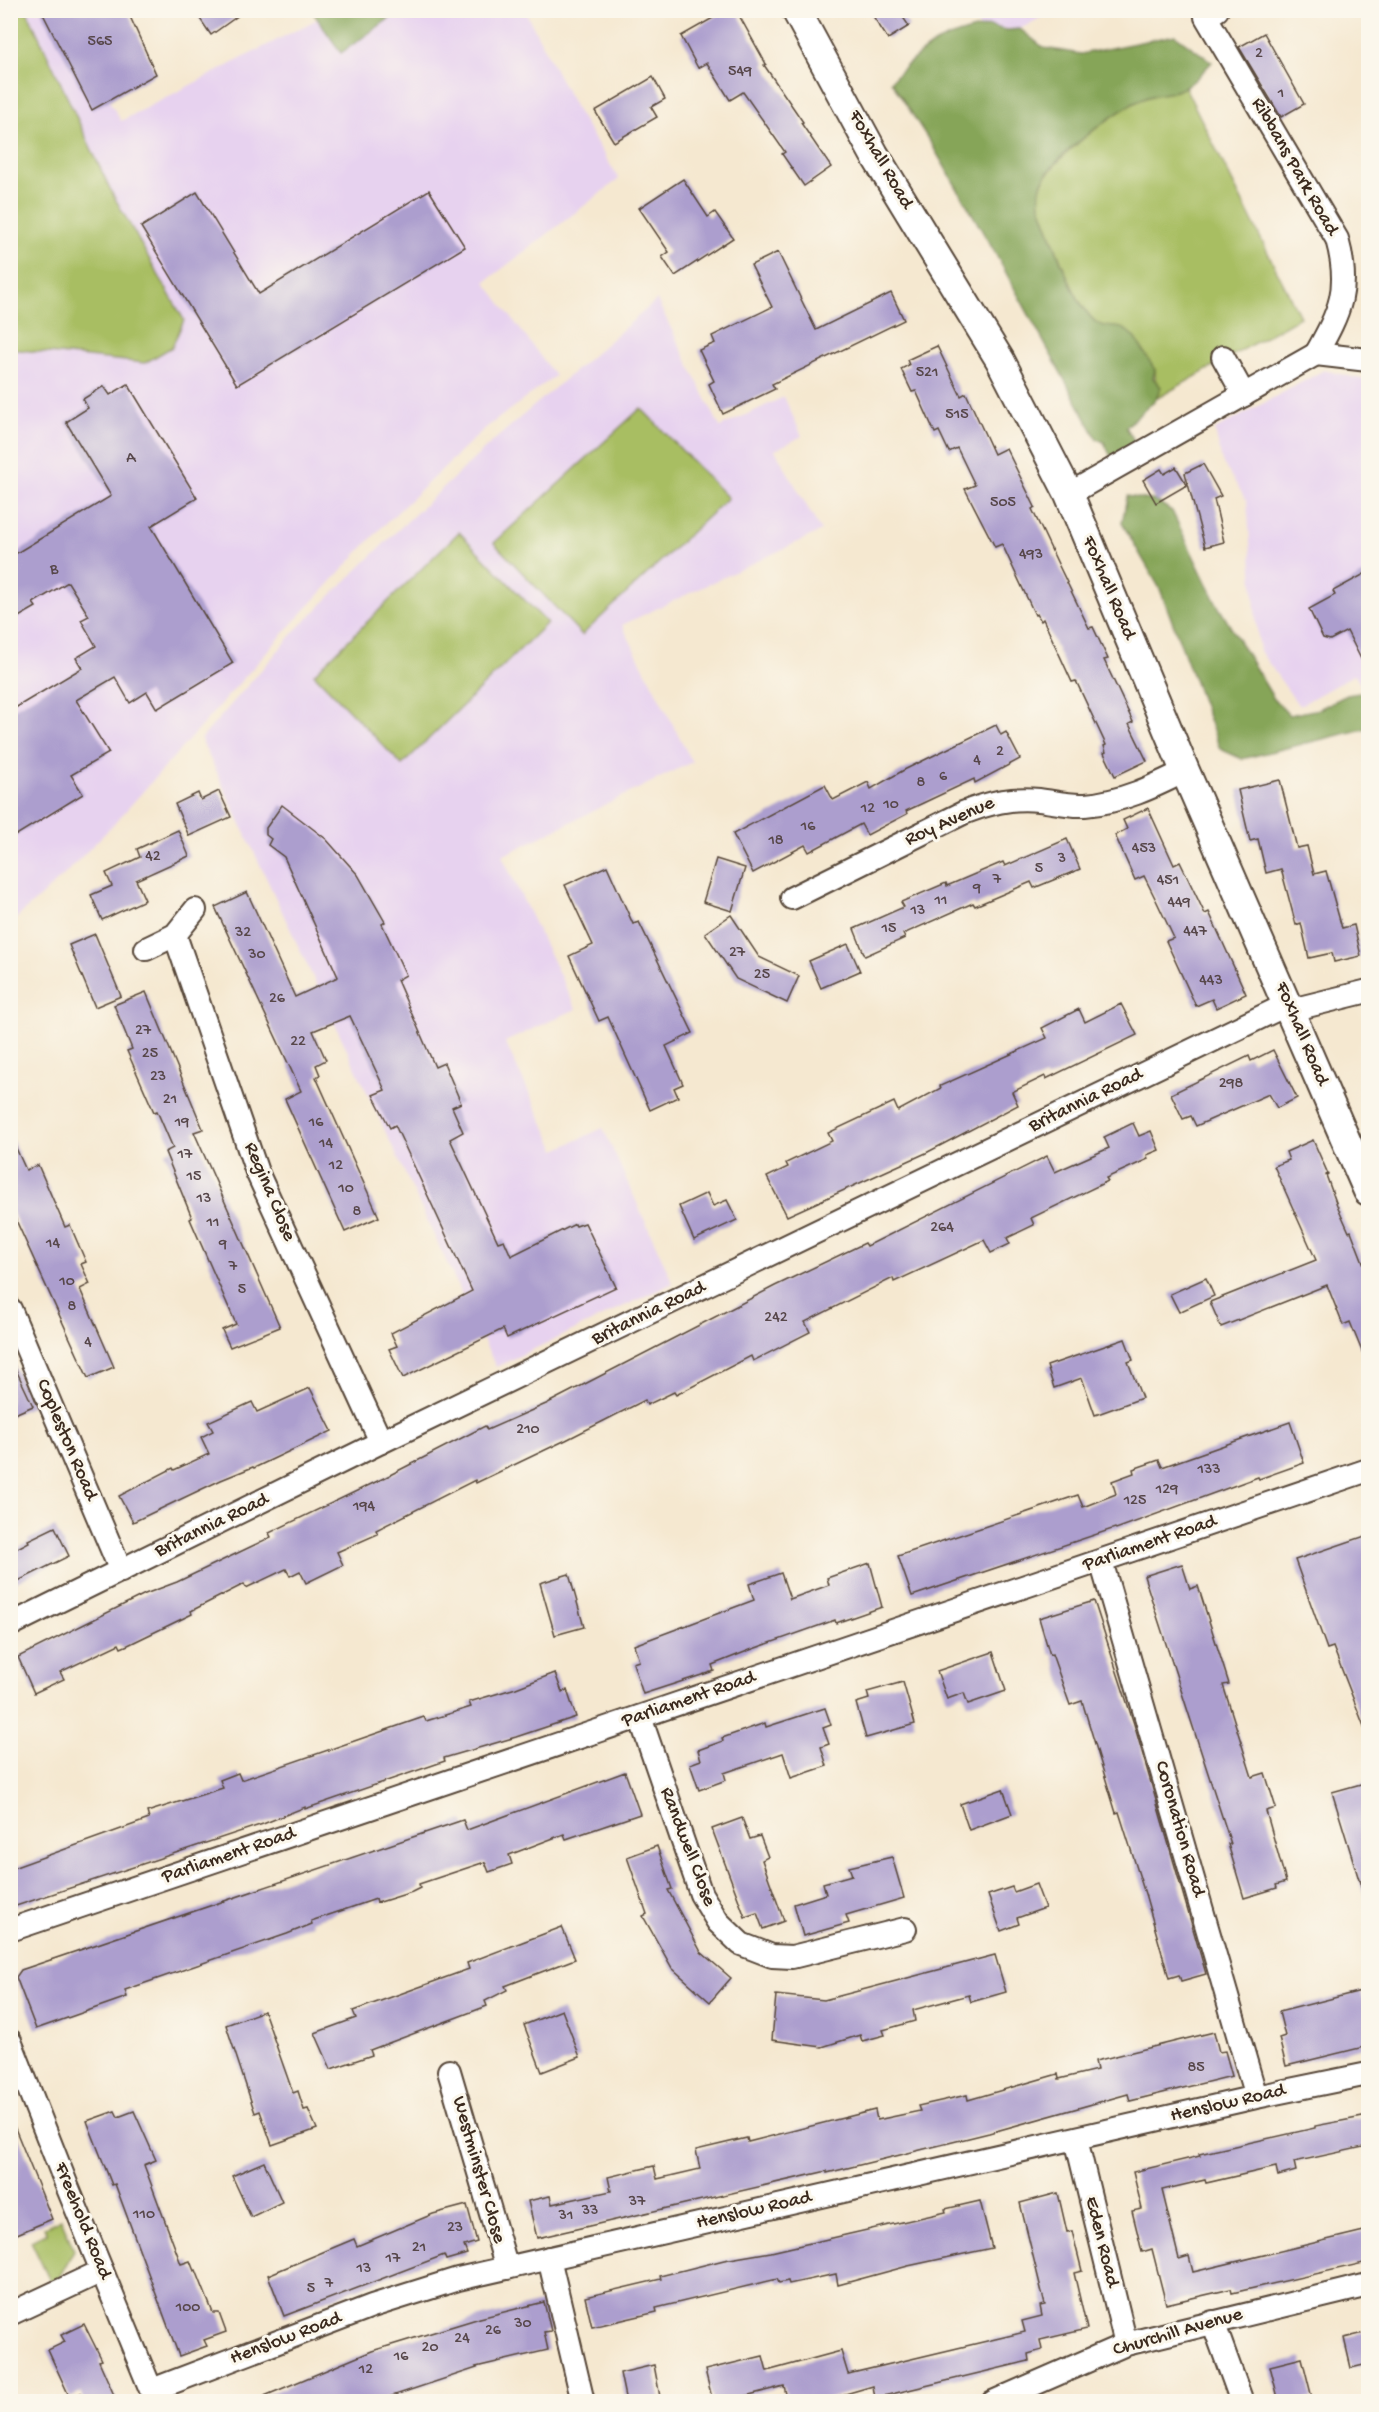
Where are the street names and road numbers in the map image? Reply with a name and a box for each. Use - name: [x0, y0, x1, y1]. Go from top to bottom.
- street label: Ribbans Park Road: [1245, 94, 1344, 242]
- street label: Foxhall Road: [842, 106, 919, 215]
- street label: Foxhall Road: [1075, 532, 1141, 645]
- street label: Roy Avenue: [902, 792, 999, 852]
- street label: Foxhall Road: [1268, 978, 1334, 1091]
- street label: Britannia Road: [1024, 1063, 1149, 1139]
- street label: Regina Close: [238, 1139, 300, 1246]
- street label: Britannia Road: [587, 1276, 712, 1352]
- street label: Copleston Road: [30, 1376, 103, 1506]
- street label: Britannia Road: [150, 1488, 275, 1564]
- street label: Parliament Road: [1079, 1510, 1222, 1578]
- street label: Parliament Road: [618, 1666, 761, 1734]
- street label: Coronation Road: [1149, 1758, 1210, 1902]
- street label: Randwell Close: [654, 1784, 720, 1910]
- street label: Parliament Road: [158, 1822, 301, 1890]
- street label: Henslow Road: [1168, 2079, 1290, 2128]
- street label: Westminster Close: [446, 2094, 510, 2247]
- street label: Freehold Road: [48, 2158, 117, 2285]
- street label: Henslow Road: [694, 2186, 816, 2235]
- street label: Eden Road: [1079, 2194, 1124, 2292]
- street label: Churchill Avenue: [1111, 2303, 1246, 2362]
- street label: Henslow Road: [227, 2306, 347, 2371]

